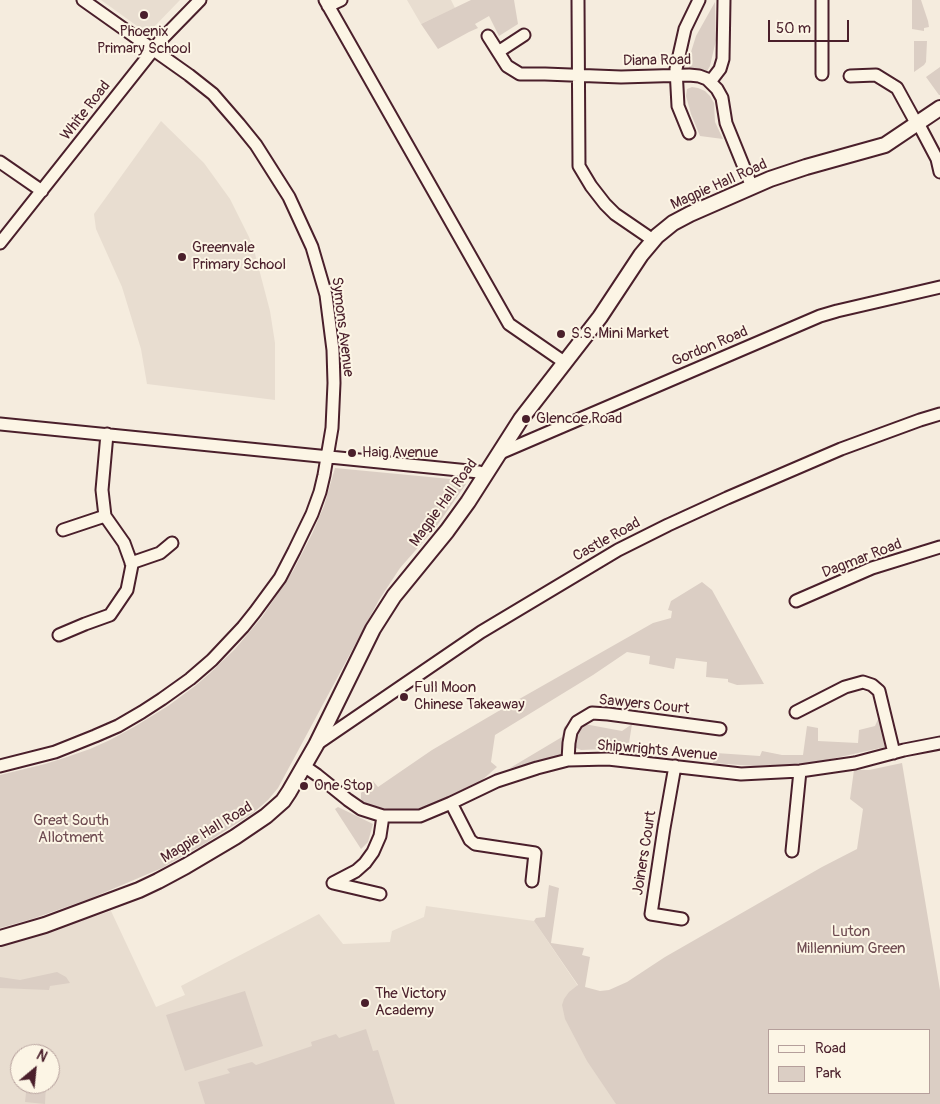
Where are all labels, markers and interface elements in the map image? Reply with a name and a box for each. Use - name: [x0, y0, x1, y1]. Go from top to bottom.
- marker: Phoenix Primary School: [138, 9, 150, 21]
- scale bar: [770, 10, 851, 42]
- text: 50 m: [776, 19, 811, 38]
- place label: Phoenix Primary School: [97, 23, 191, 58]
- street label: Diana Road: [623, 51, 691, 71]
- street label: White Road: [57, 78, 115, 144]
- street label: Magpie Hall Road: [668, 156, 770, 214]
- place label: Greenvale Primary School: [192, 239, 286, 274]
- marker: Greenvale Primary School: [176, 251, 188, 263]
- street label: Symons Avenue: [327, 276, 357, 378]
- street label: Gordon Road: [669, 323, 751, 371]
- place label: S.S. Mini Market: [571, 325, 669, 343]
- marker: S.S. Mini Market: [555, 328, 567, 340]
- place label: Glencoe Road: [536, 410, 622, 428]
- marker: Glencoe Road: [520, 413, 532, 425]
- place label: Haig Avenue: [362, 444, 438, 462]
- marker: Haig Avenue: [346, 447, 358, 459]
- street label: Magpie Hall Road: [406, 456, 482, 550]
- street label: Castle Road: [570, 514, 644, 566]
- street label: Dagmar Road: [820, 536, 904, 582]
- place label: Full Moon Chinese Takeaway: [414, 679, 525, 714]
- marker: Full Moon Chinese Takeaway: [398, 691, 410, 703]
- street label: Sawyers Court: [598, 691, 690, 719]
- street label: Shipwrights Avenue: [596, 737, 718, 765]
- place label: One Stop: [314, 777, 373, 795]
- marker: One Stop: [298, 780, 310, 792]
- street label: Magpie Hall Road: [158, 799, 256, 867]
- street label: Joiners Court: [629, 810, 661, 896]
- park label: Great South Allotment: [33, 812, 109, 847]
- park label: Luton Millennium Green: [796, 923, 906, 958]
- place label: The Victory Academy: [375, 985, 446, 1020]
- marker: The Victory Academy: [359, 997, 371, 1009]
- legend: [768, 1029, 930, 1094]
- text: Road: [815, 1039, 846, 1058]
- north arrow: [10, 1044, 60, 1094]
- text: N: [34, 1046, 50, 1066]
- text: Park: [815, 1064, 841, 1083]

